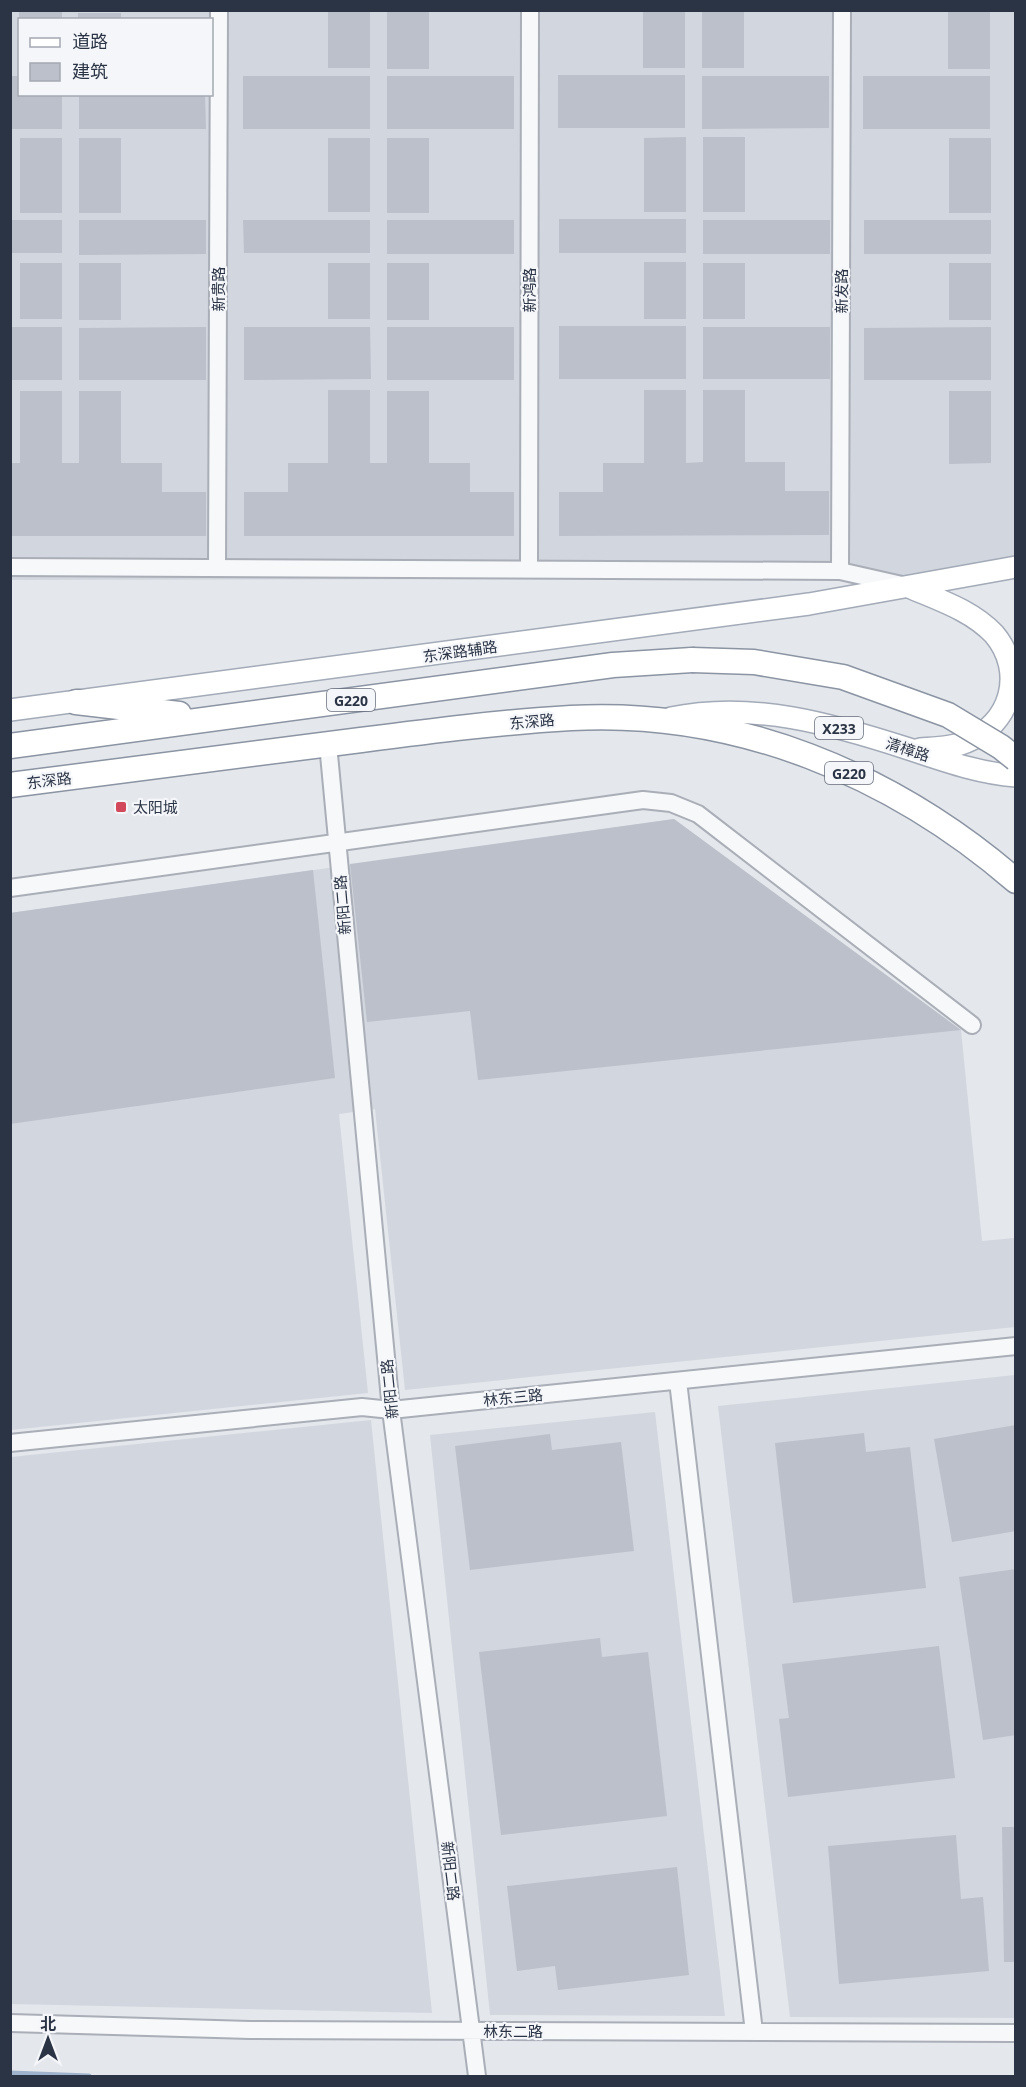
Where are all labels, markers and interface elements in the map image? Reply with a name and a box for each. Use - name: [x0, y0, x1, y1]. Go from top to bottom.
- legend: [18, 18, 213, 96]
- text: 道路: [72, 29, 108, 53]
- text: 建筑: [72, 59, 108, 83]
- street label: 新贵路: [208, 266, 228, 312]
- street label: 新鸿路: [519, 267, 539, 313]
- street label: 新发路: [831, 268, 851, 314]
- street label: 东深路辅路: [421, 636, 499, 666]
- road number: G220: [327, 689, 375, 711]
- street label: 东深路: [509, 709, 555, 733]
- road number: X233: [815, 717, 863, 739]
- street label: 清樟路: [884, 733, 932, 765]
- road number: G220: [825, 762, 873, 784]
- street label: 东深路: [25, 767, 73, 793]
- place label: 太阳城: [133, 797, 178, 817]
- marker: 太阳城: [114, 800, 128, 814]
- street label: 新阳二路: [329, 874, 355, 936]
- street label: 新阳二路: [376, 1358, 402, 1420]
- street label: 林东三路: [482, 1384, 544, 1410]
- street label: 新阳二路: [437, 1840, 465, 1902]
- north arrow: [18, 2009, 78, 2069]
- text: 北: [40, 2013, 56, 2035]
- street label: 林东二路: [483, 2021, 543, 2041]

